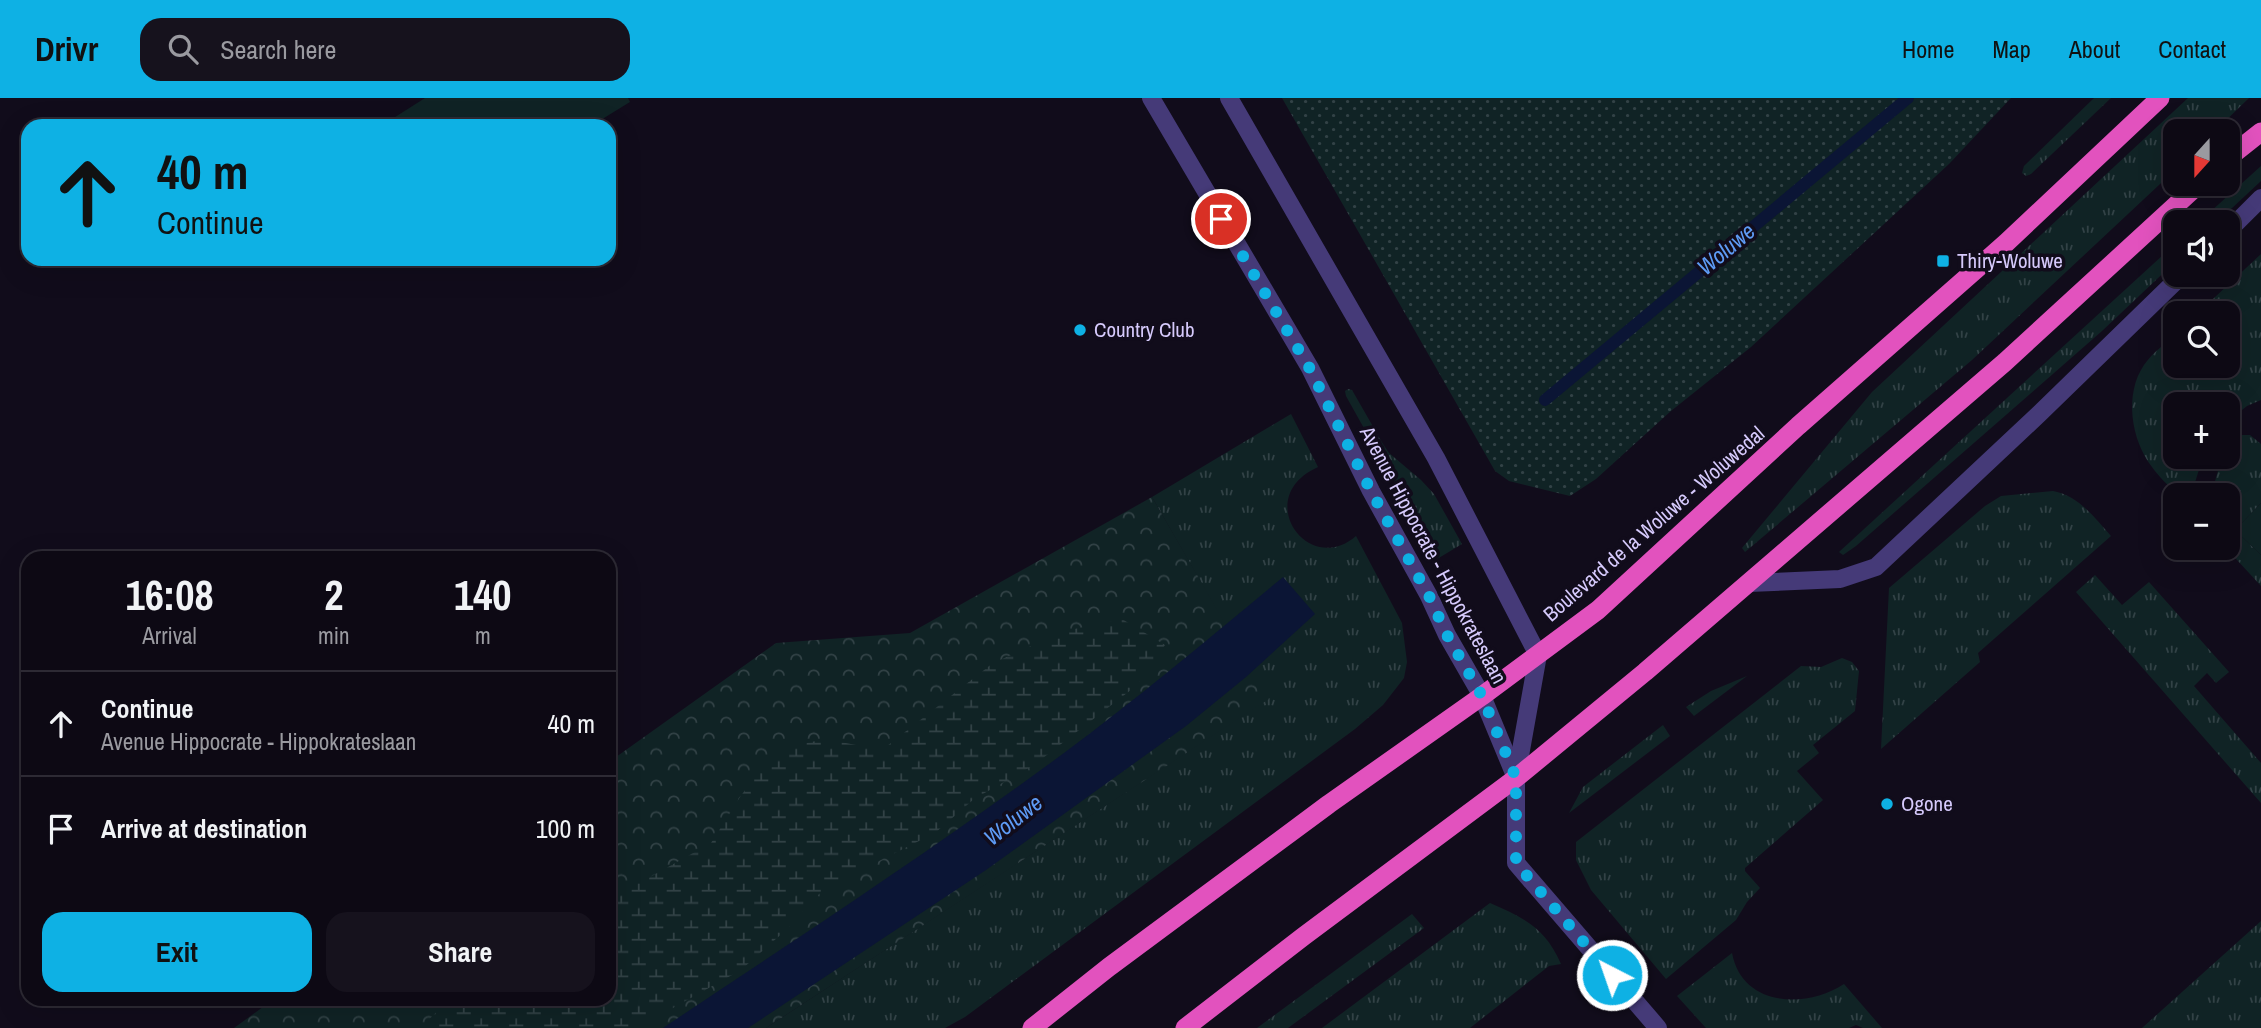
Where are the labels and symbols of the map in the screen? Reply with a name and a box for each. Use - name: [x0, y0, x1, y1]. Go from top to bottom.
- north arrow: [2163, 119, 2240, 196]
- pin: [1191, 189, 1251, 249]
- water label: Woluwe: [1690, 215, 1761, 282]
- place label: Thiry-Woluwe: [1957, 246, 2063, 275]
- marker: Thiry-Woluwe: [1935, 253, 1951, 269]
- place label: Country Club: [1094, 315, 1195, 344]
- marker: Country Club: [1072, 322, 1088, 338]
- street label: Boulevard de la Woluwe - Woluwedal: [1537, 419, 1771, 628]
- street label: Avenue Hippocrate - Hippokrateslaan: [1353, 420, 1514, 689]
- water label: Woluwe: [977, 787, 1048, 852]
- place label: Ogone: [1901, 789, 1953, 818]
- marker: Ogone: [1879, 796, 1895, 812]
- position arrow: [1575, 938, 1649, 1012]

